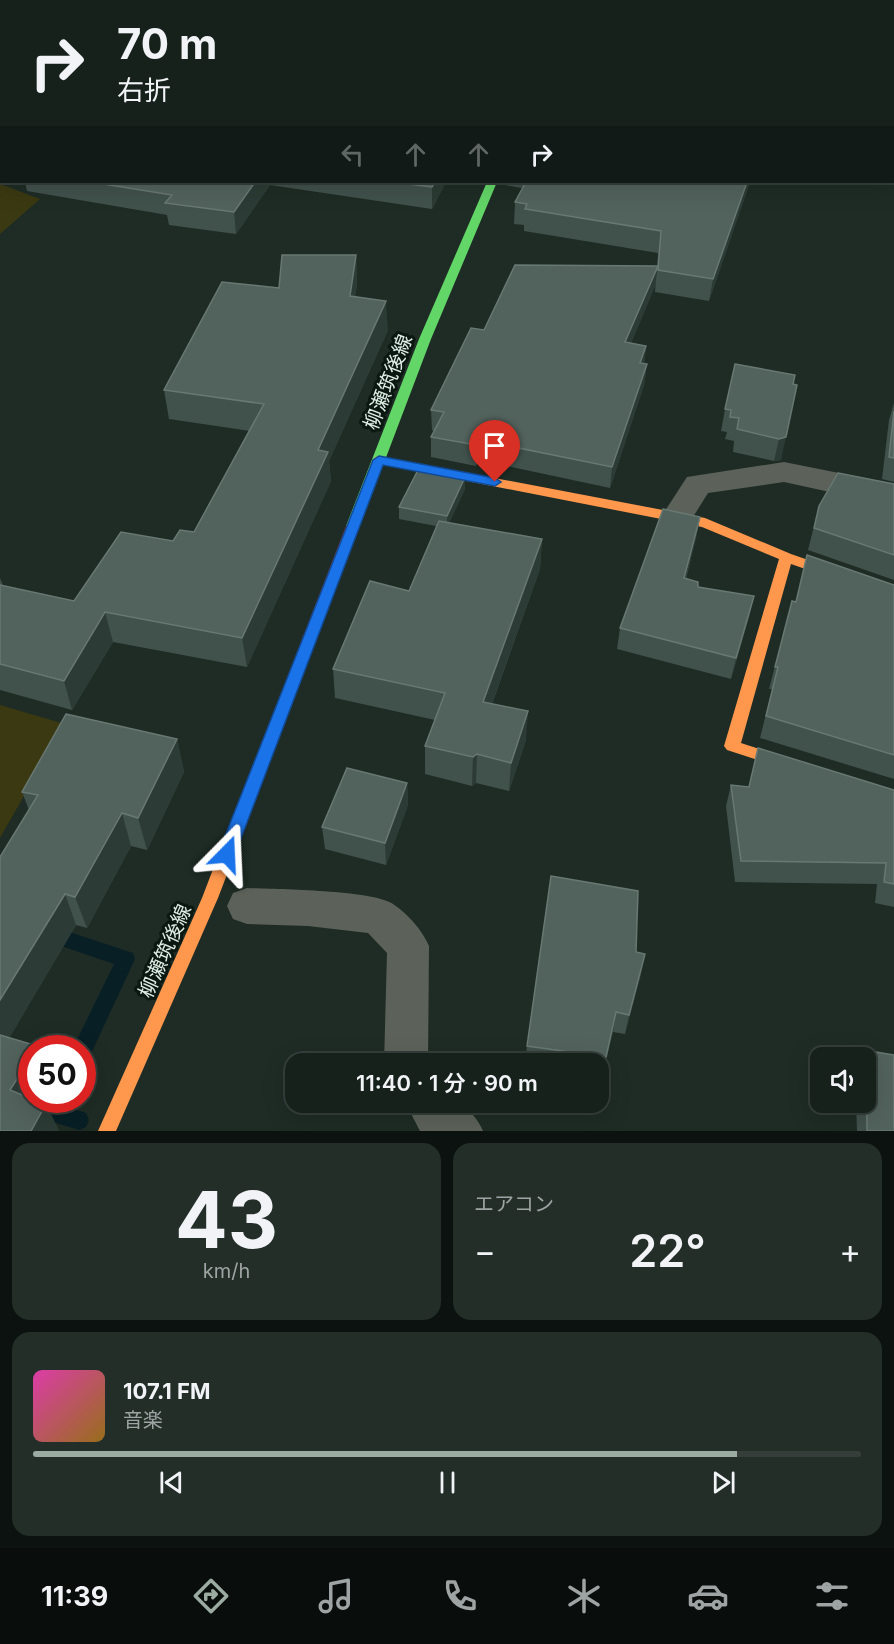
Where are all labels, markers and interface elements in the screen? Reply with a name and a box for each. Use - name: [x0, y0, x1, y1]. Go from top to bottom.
- text: 70 m: [117, 18, 217, 69]
- icon: right: [18, 24, 96, 102]
- text: 右折: [117, 74, 171, 107]
- icon: left: [336, 138, 369, 171]
- icon: ahead: [399, 138, 432, 171]
- icon: ahead: [462, 138, 495, 171]
- icon: right: [525, 138, 558, 171]
- street label: 柳瀬筑後線: [359, 331, 417, 433]
- pin: [469, 420, 520, 482]
- icon: arrive: [478, 429, 511, 462]
- position arrow: [195, 822, 259, 886]
- street label: 柳瀬筑後線: [134, 900, 196, 1002]
- speed limit sign: 50: [18, 1035, 96, 1113]
- map controls: [810, 1047, 876, 1113]
- button: sound: [810, 1047, 876, 1113]
- text: 11:40 · 1 分 · 90 m: [356, 1070, 538, 1096]
- text: 43: [175, 1172, 278, 1267]
- text: エアコン: [474, 1192, 554, 1216]
- text: 22°: [629, 1223, 706, 1278]
- text: −: [474, 1231, 496, 1271]
- text: +: [839, 1231, 861, 1271]
- text: km/h: [203, 1259, 250, 1283]
- text: 107.1 FM: [123, 1378, 210, 1404]
- text: 音楽: [123, 1408, 163, 1432]
- icon: previous: [155, 1466, 188, 1499]
- icon: pause: [431, 1466, 464, 1499]
- icon: next: [707, 1466, 740, 1499]
- icon: directions: [190, 1575, 232, 1617]
- icon: music: [315, 1575, 357, 1617]
- icon: phone: [439, 1575, 481, 1617]
- icon: climate: [563, 1575, 605, 1617]
- icon: car: [687, 1575, 729, 1617]
- icon: filters: [811, 1575, 853, 1617]
- text: 11:39: [41, 1580, 108, 1613]

